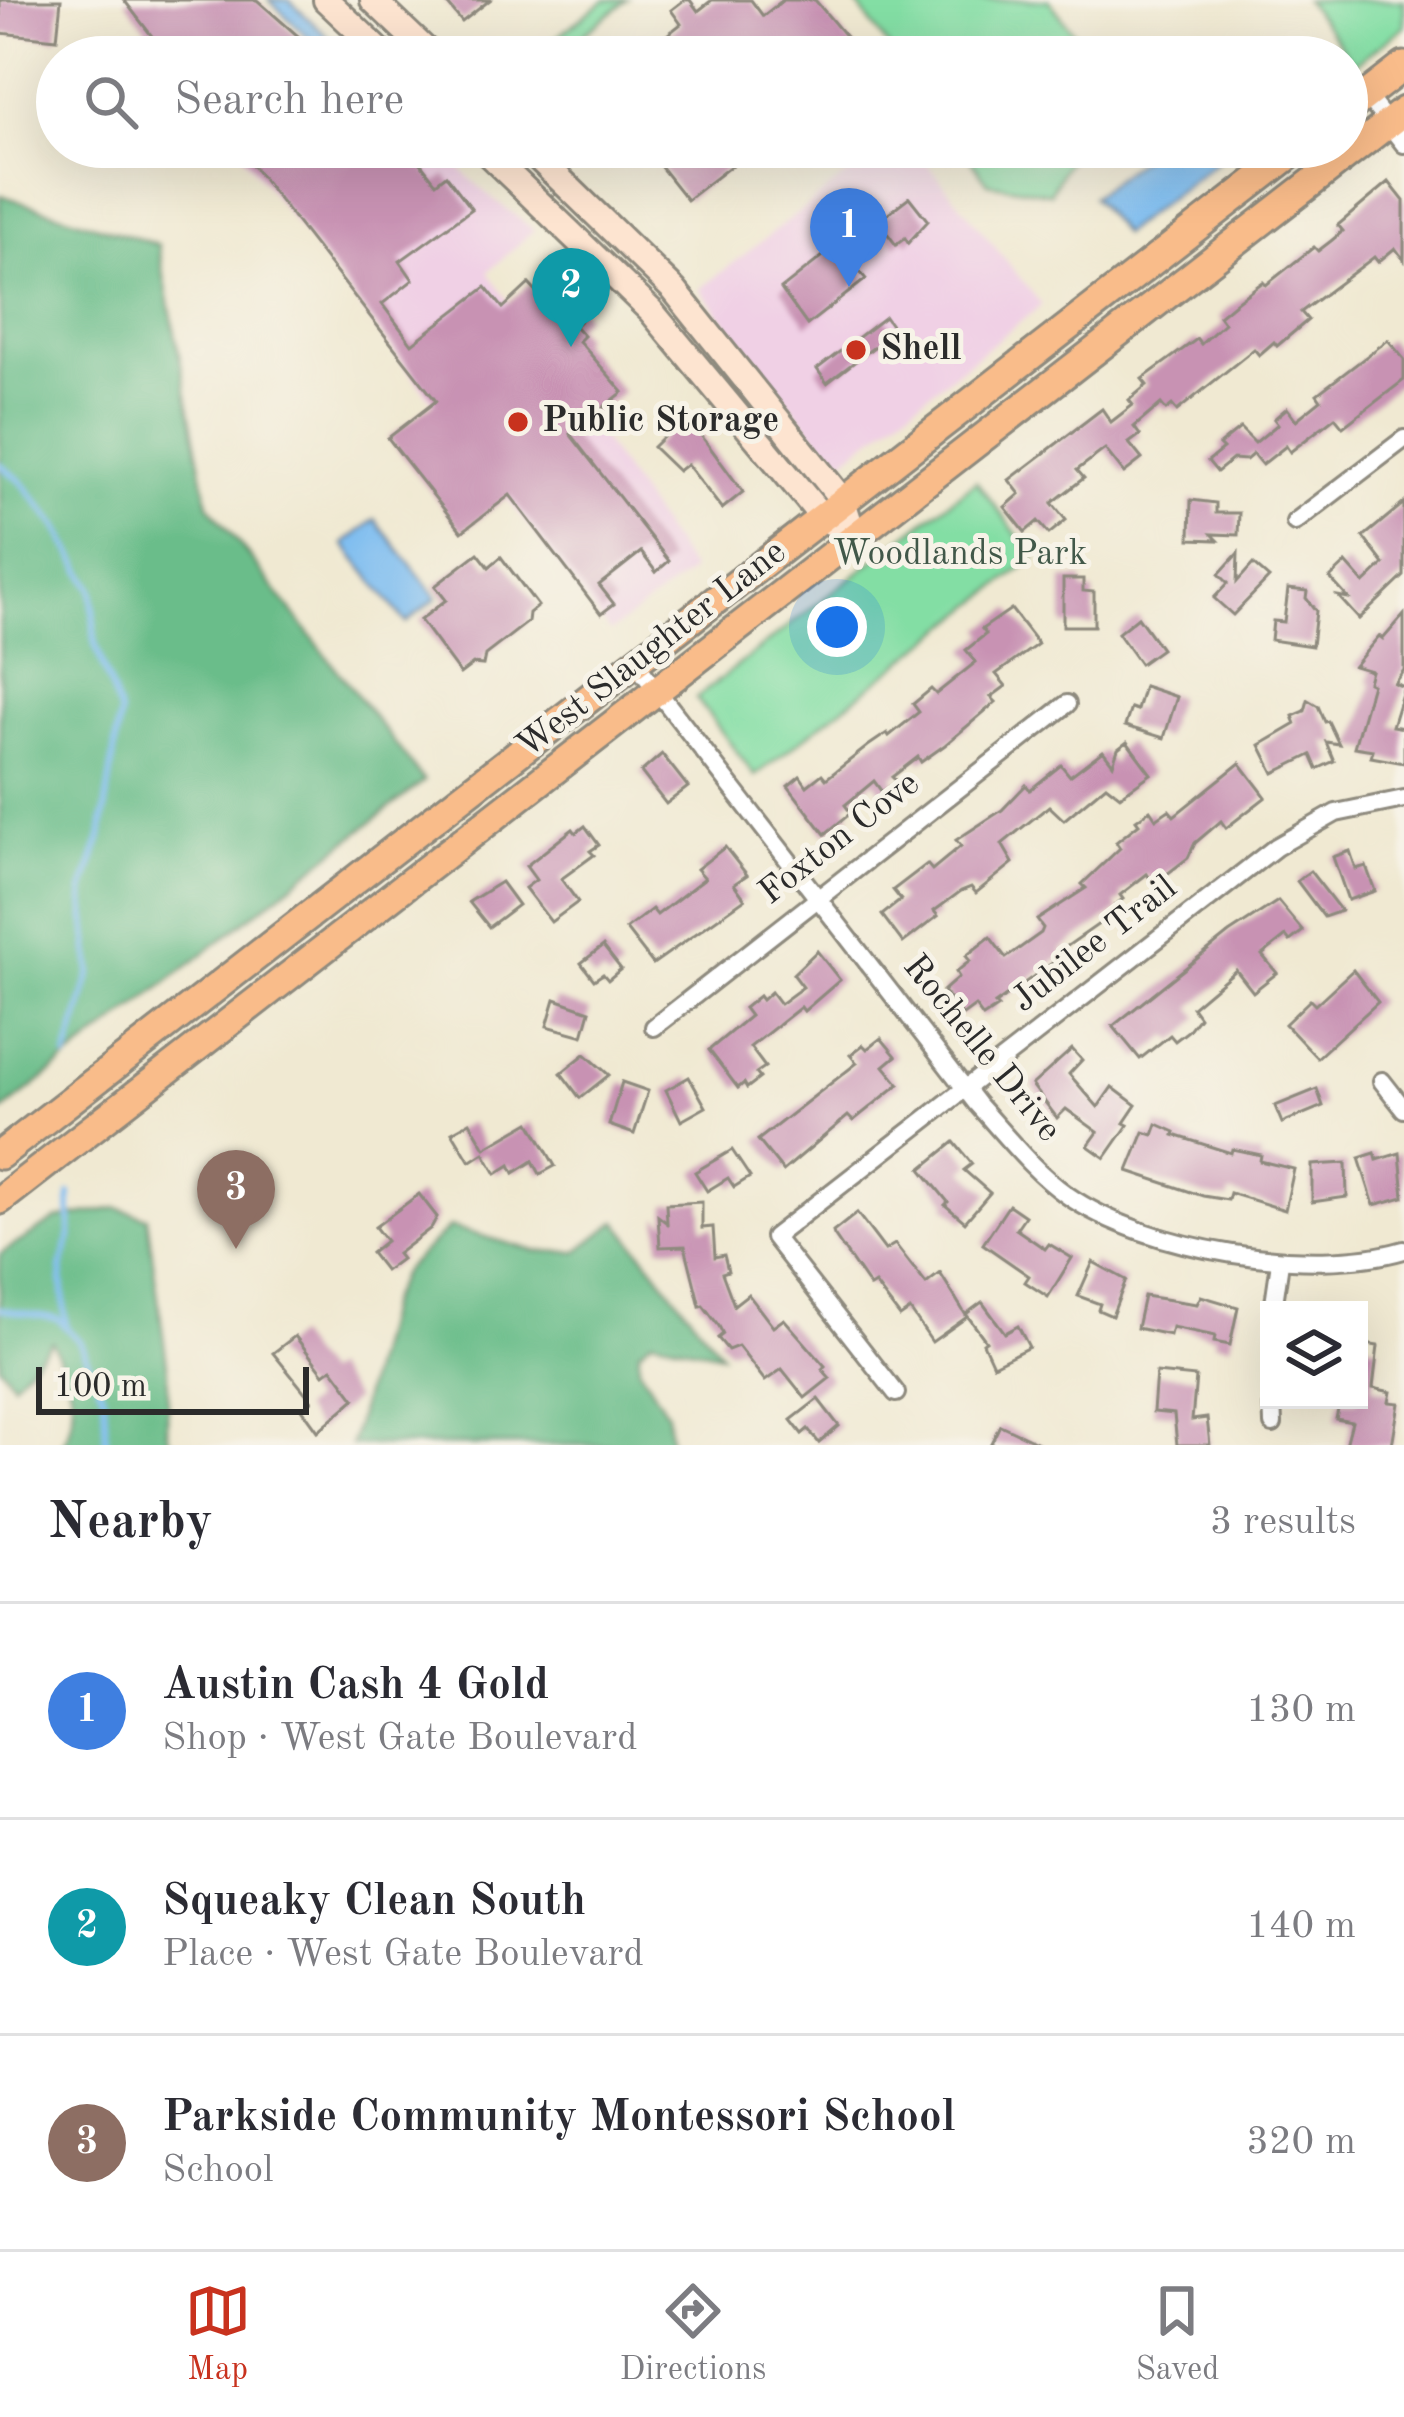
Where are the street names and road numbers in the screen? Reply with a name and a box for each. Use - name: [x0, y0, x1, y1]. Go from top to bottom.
- street label: West Slaughter Lane: [511, 534, 793, 766]
- street label: Foxton Cove: [753, 766, 927, 912]
- street label: Jubilee Trail: [1006, 870, 1184, 1020]
- street label: Rochelle Drive: [895, 949, 1067, 1149]

